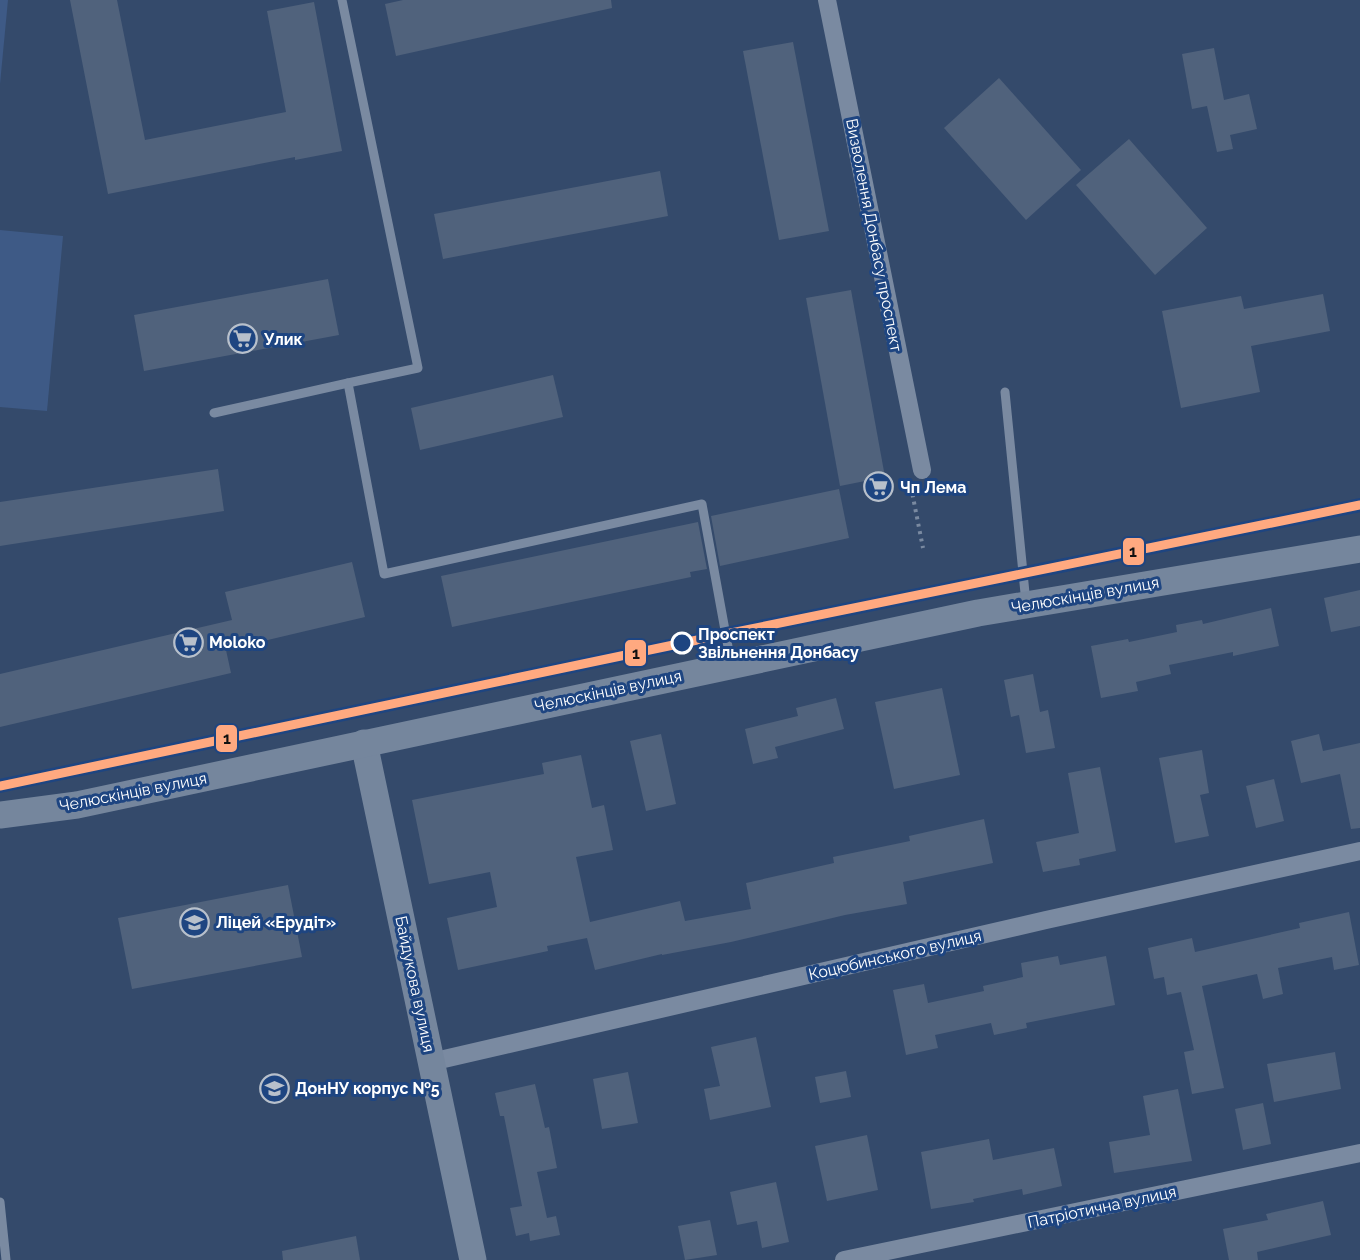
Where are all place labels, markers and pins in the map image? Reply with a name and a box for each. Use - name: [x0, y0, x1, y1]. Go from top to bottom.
- supermarket icon: Улик: [227, 323, 259, 355]
- place label: Улик: [263, 330, 303, 349]
- supermarket icon: Чп Лема: [863, 471, 895, 503]
- place label: Чп Лема: [900, 478, 966, 497]
- place label: Проспект Звільнення Донбасу: [698, 625, 859, 662]
- supermarket icon: Moloko: [172, 626, 204, 658]
- marker: Проспект Звільнення Донбасу: [671, 632, 693, 654]
- place label: Moloko: [209, 633, 266, 652]
- school or university icon: Ліцей «Ерудіт»: [179, 906, 211, 938]
- place label: Ліцей «Ерудіт»: [216, 913, 336, 932]
- school or university icon: ДонНУ корпус №5: [258, 1072, 290, 1104]
- place label: ДонНУ корпус №5: [295, 1079, 440, 1098]

